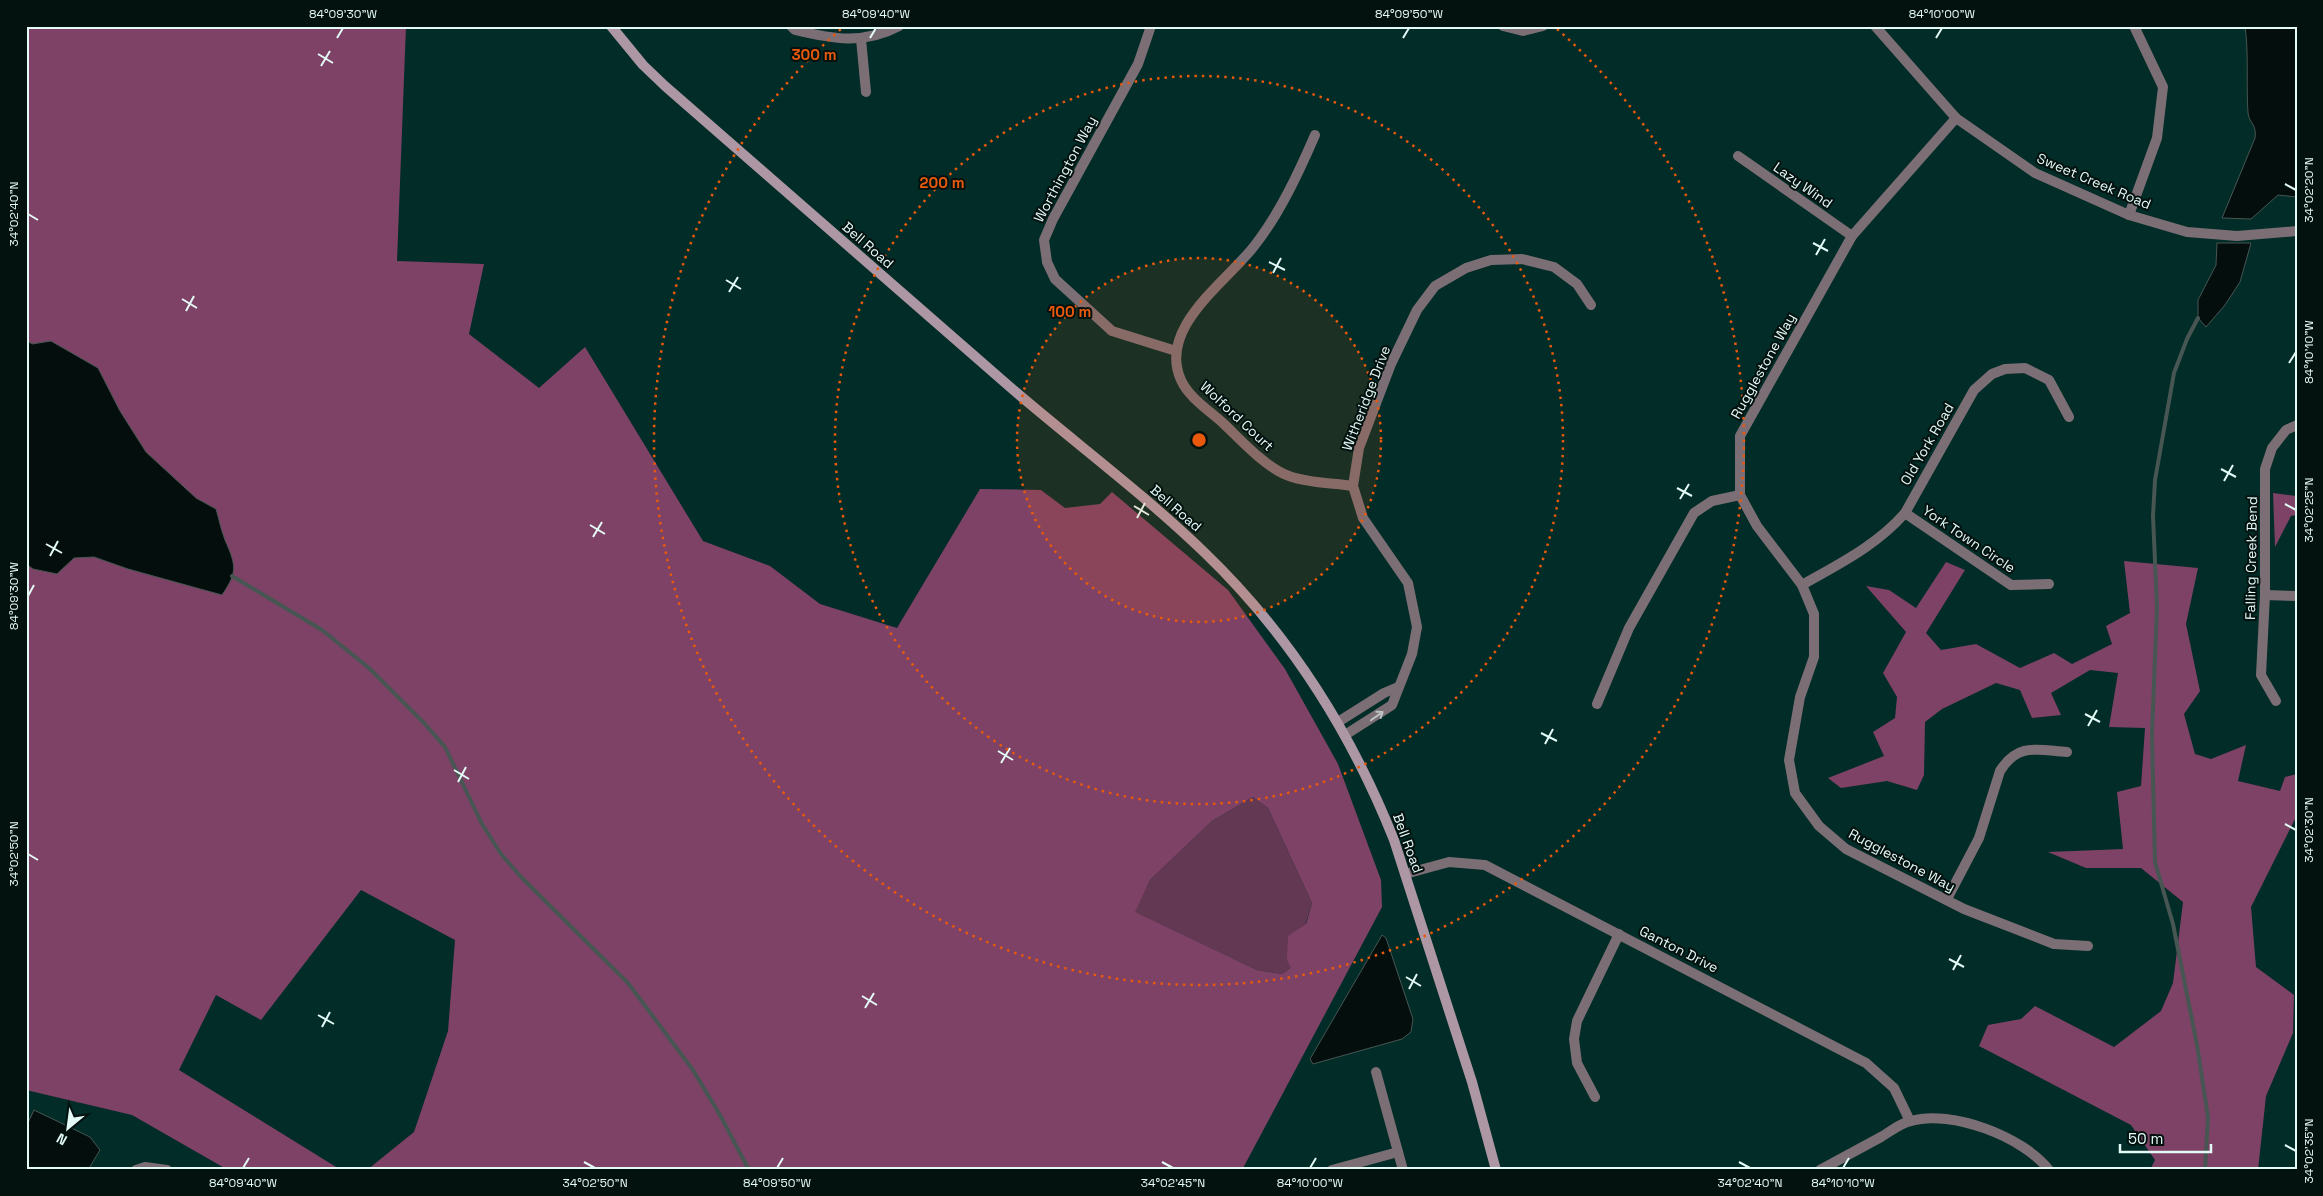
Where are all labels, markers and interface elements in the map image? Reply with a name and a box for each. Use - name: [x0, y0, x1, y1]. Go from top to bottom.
- text: 84°09'30"W: [309, 6, 378, 22]
- text: 84°09'40"W: [842, 6, 910, 22]
- text: 84°09'50"W: [1375, 6, 1444, 22]
- text: 84°10'00"W: [1909, 6, 1976, 22]
- text: 300 m: [791, 45, 837, 64]
- street label: Worthington Way: [1029, 113, 1101, 225]
- street label: Sweet Creek Road: [2034, 149, 2154, 213]
- text: 34°02'20"N: [2301, 157, 2317, 223]
- street label: Lazy Wind: [1770, 158, 1836, 212]
- text: 200 m: [920, 173, 964, 192]
- text: 34°02'40"N: [6, 181, 22, 247]
- street label: Bell Road: [839, 218, 897, 272]
- text: 100 m: [1049, 302, 1091, 321]
- street label: Rugglestone Way: [1727, 310, 1799, 422]
- text: 84°10'10"W: [2301, 320, 2317, 384]
- street label: Witheridge Drive: [1338, 343, 1394, 453]
- street label: Wolford Court: [1196, 377, 1278, 455]
- street label: Old York Road: [1896, 400, 1958, 488]
- centre of rings: [1190, 431, 1208, 449]
- text: 34°02'25"N: [2301, 478, 2317, 542]
- street label: Bell Road: [1147, 481, 1205, 535]
- street label: Falling Creek Bend: [2241, 496, 2261, 620]
- street label: York Town Circle: [1919, 501, 2019, 577]
- text: 84°09'30"W: [6, 561, 22, 630]
- one-way arrow: [1370, 711, 1384, 721]
- text: 34°02'30"N: [2301, 797, 2317, 863]
- street label: Bell Road: [1389, 811, 1427, 875]
- text: 34°02'50"N: [6, 821, 22, 887]
- street label: Rugglestone Way: [1846, 824, 1958, 896]
- street label: Ganton Drive: [1636, 921, 1722, 977]
- north arrow: [42, 1104, 92, 1154]
- text: 34°02'35"N: [2301, 1119, 2317, 1183]
- scale bar: [2120, 1121, 2212, 1153]
- text: N: [53, 1129, 70, 1150]
- text: 50 m: [2128, 1129, 2163, 1148]
- text: 84°09'40"W: [209, 1175, 277, 1191]
- text: 34°02'50"N: [562, 1175, 628, 1191]
- text: 84°09'50"W: [743, 1175, 812, 1191]
- text: 34°02'45"N: [1141, 1175, 1205, 1191]
- text: 84°10'00"W: [1277, 1175, 1344, 1191]
- text: 34°02'40"N: [1717, 1175, 1783, 1191]
- text: 84°10'10"W: [1811, 1175, 1875, 1191]

